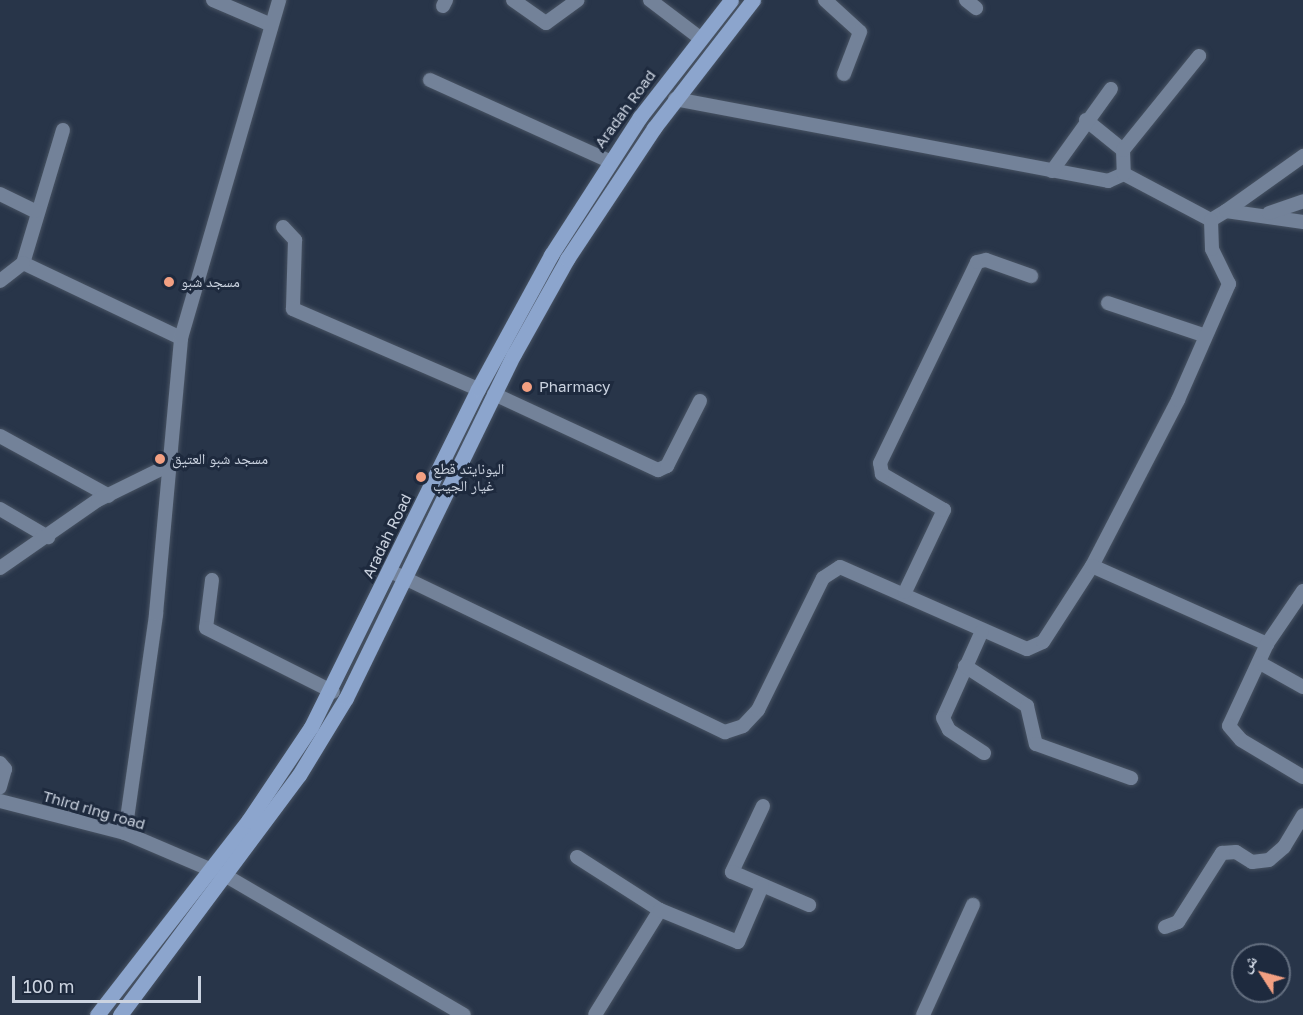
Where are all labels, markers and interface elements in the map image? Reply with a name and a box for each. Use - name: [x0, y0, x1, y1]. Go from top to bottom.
- street label: Aradah Road: [591, 67, 659, 151]
- place label: مسجد شبو: [181, 273, 240, 291]
- marker: مسجد شبو: [162, 275, 176, 289]
- place label: Pharmacy: [539, 378, 610, 396]
- marker: Pharmacy: [520, 380, 534, 394]
- place label: مسجد شبو العتيق: [172, 450, 268, 468]
- marker: مسجد شبو العتيق: [153, 452, 167, 466]
- place label: اليونايتد قطع غيار الجيب: [433, 459, 504, 494]
- marker: اليونايتد قطع غيار الجيب: [414, 470, 428, 484]
- street label: Aradah Road: [359, 491, 415, 581]
- street label: Third ring road: [41, 787, 147, 833]
- north arrow: [1231, 943, 1291, 1003]
- text: ش: [1235, 951, 1261, 976]
- scale bar: [15, 964, 204, 1002]
- text: 100 m: [23, 975, 74, 997]

